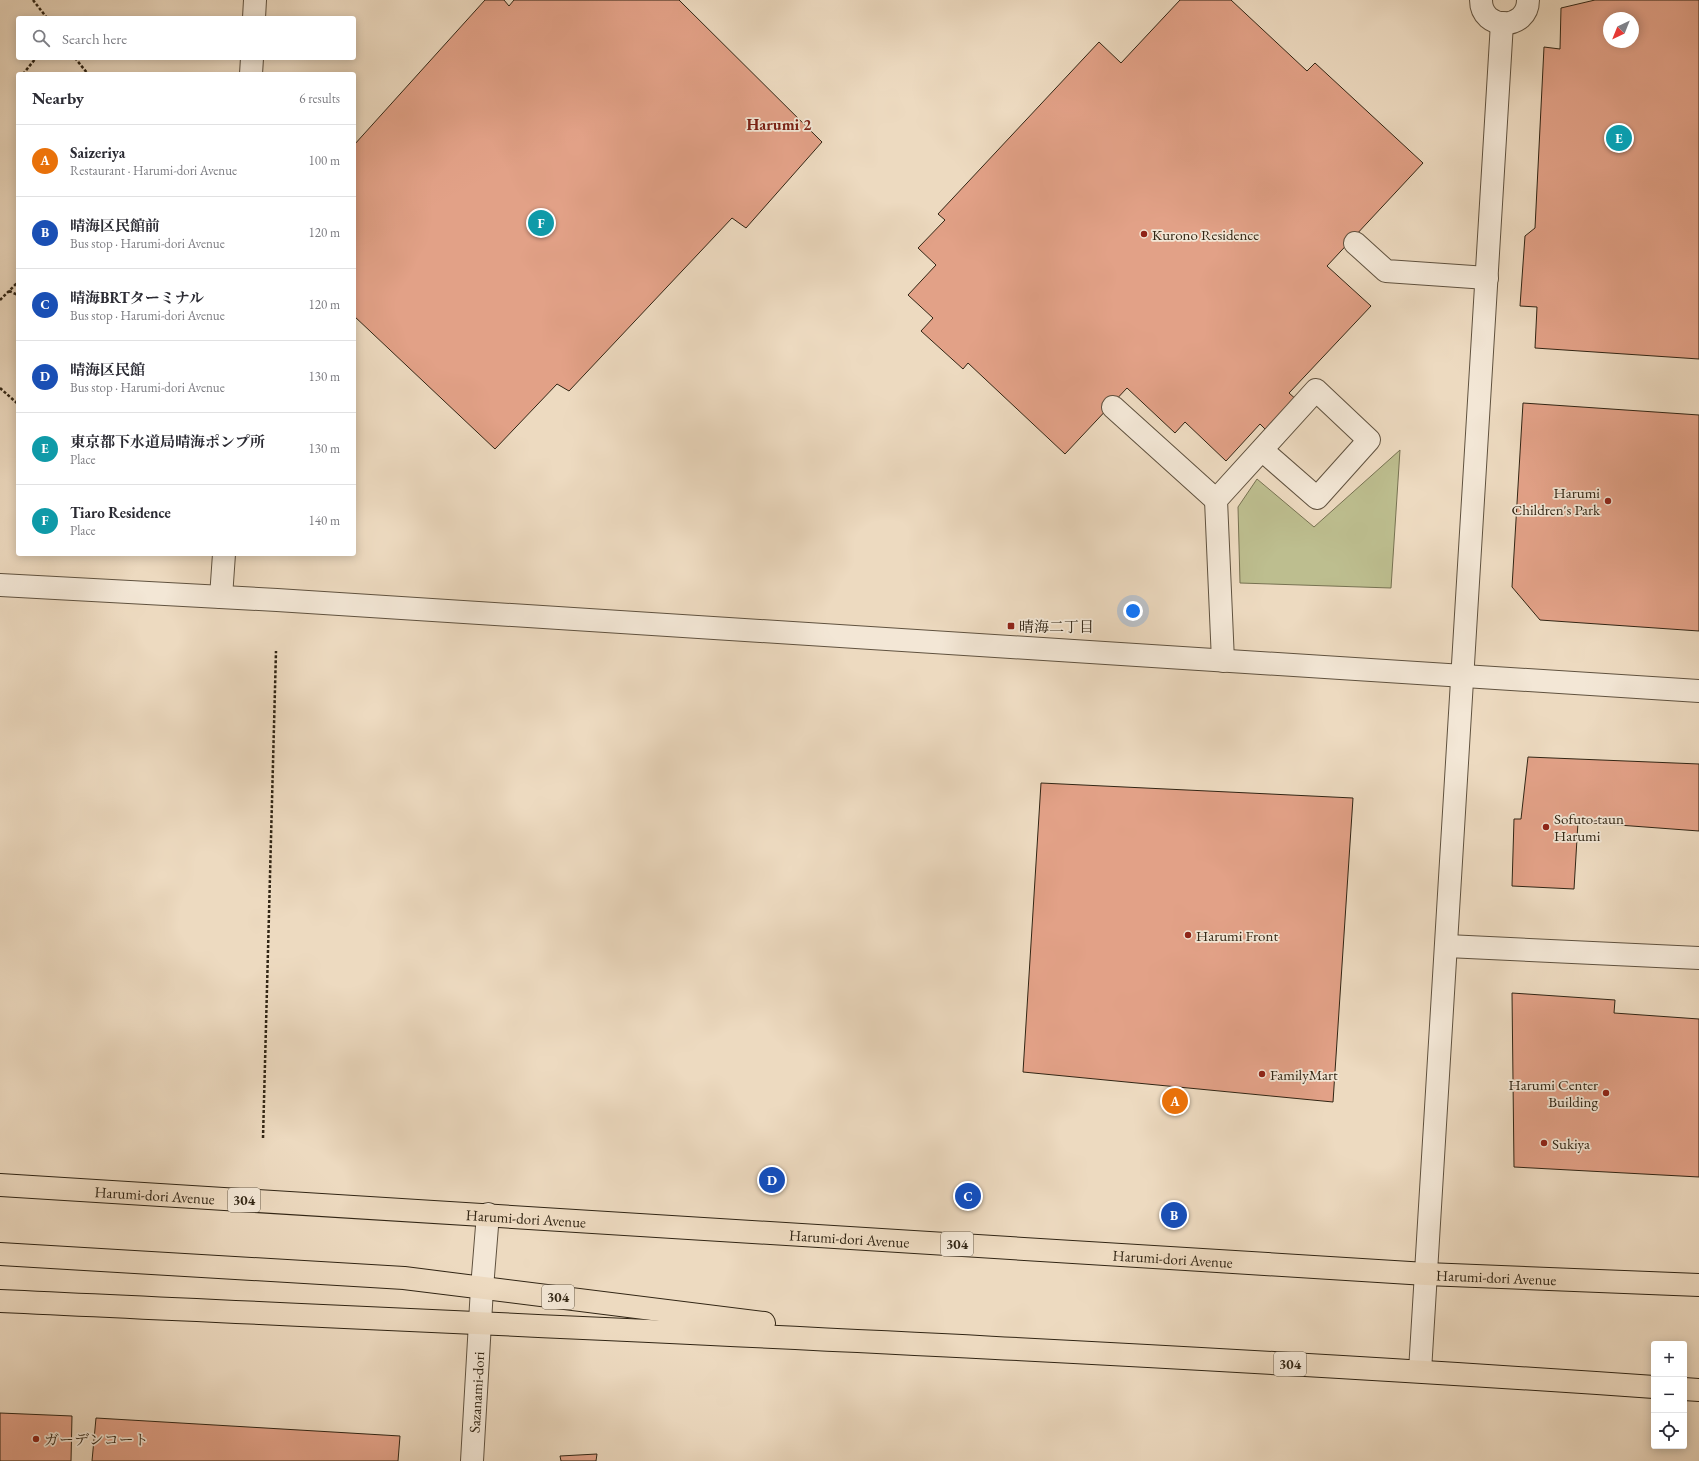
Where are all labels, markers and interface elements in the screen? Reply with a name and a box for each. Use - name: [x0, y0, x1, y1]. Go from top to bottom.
- north arrow: [1603, 12, 1639, 48]
- search box: [16, 16, 356, 60]
- icon: search: [30, 27, 52, 49]
- text: Search here: [62, 29, 127, 48]
- text: Nearby: [32, 87, 84, 109]
- text: 6 results: [299, 90, 340, 107]
- district label: Harumi 2: [746, 114, 812, 135]
- pin: E: [1606, 123, 1632, 153]
- text: Saizeriya: [70, 143, 125, 162]
- text: A: [40, 152, 50, 169]
- text: 100 m: [309, 152, 340, 169]
- text: Restaurant · Harumi-dori Avenue: [70, 162, 237, 179]
- pin: F: [528, 208, 554, 238]
- text: 晴海区民館前: [70, 216, 160, 235]
- text: B: [41, 224, 49, 241]
- text: 120 m: [309, 224, 340, 241]
- place label: Kurono Residence: [1152, 225, 1259, 244]
- marker: Kurono Residence: [1139, 229, 1149, 239]
- text: Bus stop · Harumi-dori Avenue: [70, 235, 225, 252]
- text: 晴海BRTターミナル: [70, 288, 204, 307]
- text: C: [40, 296, 50, 313]
- text: 120 m: [309, 296, 340, 313]
- text: Bus stop · Harumi-dori Avenue: [70, 307, 225, 324]
- text: 晴海区民館: [70, 360, 145, 379]
- text: D: [40, 368, 50, 385]
- text: 130 m: [309, 368, 340, 385]
- text: Bus stop · Harumi-dori Avenue: [70, 379, 225, 396]
- text: 東京都下水道局晴海ポンプ所: [70, 432, 265, 451]
- text: E: [41, 440, 49, 457]
- text: 130 m: [309, 440, 340, 457]
- text: Place: [70, 451, 96, 468]
- place label: Harumi Children's Park: [1512, 483, 1601, 519]
- marker: Harumi Children's Park: [1603, 496, 1613, 506]
- text: Tiaro Residence: [70, 503, 171, 522]
- text: F: [41, 512, 49, 529]
- text: 140 m: [309, 512, 340, 529]
- text: Place: [70, 522, 96, 539]
- your location: [1123, 601, 1143, 621]
- place label: 晴海二丁目: [1019, 617, 1094, 636]
- marker: 晴海二丁目: [1006, 621, 1016, 631]
- place label: Sofuto-taun Harumi: [1554, 809, 1624, 845]
- marker: Sofuto-taun Harumi: [1541, 822, 1551, 832]
- place label: Harumi Front: [1196, 926, 1278, 945]
- marker: Harumi Front: [1183, 930, 1193, 940]
- place label: FamilyMart: [1270, 1065, 1338, 1084]
- marker: FamilyMart: [1257, 1069, 1267, 1079]
- place label: Harumi Center Building: [1509, 1075, 1598, 1111]
- pin: A: [1162, 1086, 1188, 1116]
- marker: Harumi Center Building: [1601, 1088, 1611, 1098]
- place label: Sukiya: [1552, 1134, 1590, 1153]
- marker: Sukiya: [1539, 1138, 1549, 1148]
- pin: D: [759, 1165, 785, 1195]
- street label: Harumi-dori Avenue: [94, 1181, 216, 1208]
- pin: C: [955, 1181, 981, 1211]
- road number: 304: [228, 1188, 260, 1212]
- pin: B: [1161, 1200, 1187, 1230]
- street label: Harumi-dori Avenue: [465, 1205, 587, 1231]
- street label: Harumi-dori Avenue: [789, 1225, 910, 1251]
- road number: 304: [941, 1232, 973, 1256]
- street label: Harumi-dori Avenue: [1112, 1245, 1234, 1271]
- street label: Harumi-dori Avenue: [1436, 1265, 1557, 1289]
- road number: 304: [542, 1285, 574, 1309]
- map controls: [1651, 1341, 1687, 1449]
- button: +: [1651, 1341, 1687, 1377]
- street label: Sazanami-dori: [464, 1351, 488, 1433]
- road number: 304: [1274, 1352, 1306, 1376]
- button: −: [1651, 1377, 1687, 1413]
- button: locate: [1651, 1413, 1687, 1449]
- place label: ガーデンコート: [44, 1430, 149, 1449]
- marker: ガーデンコート: [31, 1434, 41, 1444]

